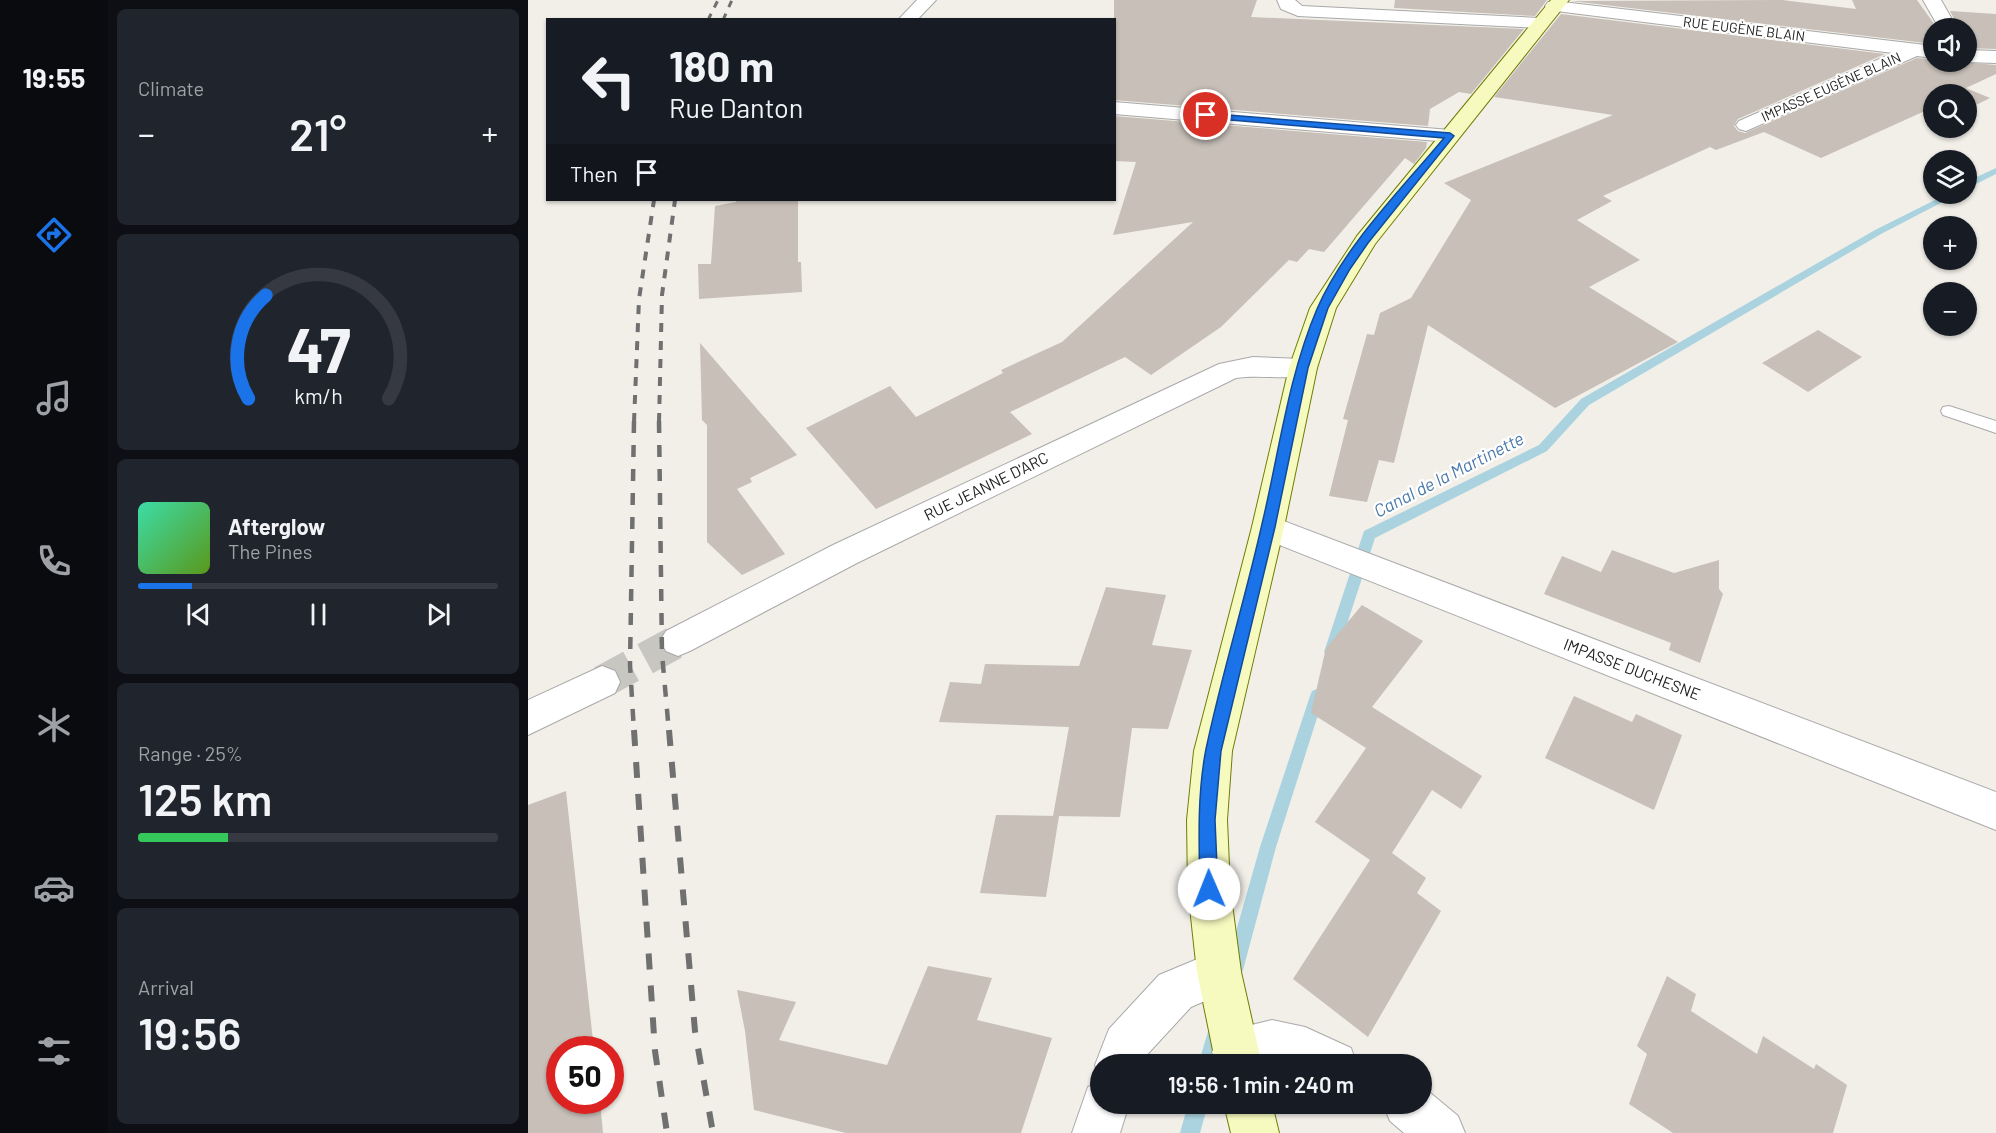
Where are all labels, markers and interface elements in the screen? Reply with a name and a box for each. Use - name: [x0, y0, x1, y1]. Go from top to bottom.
- street label: RUE EUGÈNE BLAIN: [1682, 13, 1806, 44]
- map controls: [1923, 18, 1977, 336]
- button: sound: [1923, 18, 1977, 72]
- text: 180 m: [669, 40, 774, 90]
- icon: left: [570, 42, 648, 120]
- street label: IMPASSE EUGÈNE BLAIN: [1758, 48, 1903, 125]
- text: 19:55: [23, 61, 85, 93]
- text: Climate: [138, 76, 204, 100]
- button: search: [1923, 84, 1977, 138]
- pin: [1180, 89, 1231, 140]
- text: Rue Danton: [669, 91, 803, 123]
- icon: arrive: [1189, 98, 1222, 131]
- text: 21°: [289, 106, 347, 160]
- text: −: [138, 113, 155, 153]
- text: +: [481, 113, 498, 153]
- button: layers: [1923, 150, 1977, 204]
- icon: arrive: [630, 156, 663, 189]
- text: Then: [570, 160, 618, 186]
- icon: directions: [33, 214, 75, 256]
- button: +: [1923, 216, 1977, 270]
- button: −: [1923, 282, 1977, 336]
- text: 47: [286, 311, 350, 385]
- icon: music: [33, 377, 75, 419]
- text: km/h: [294, 383, 342, 408]
- water label: Canal de la Martinette: [1370, 427, 1527, 521]
- street label: RUE JEANNE D'ARC: [921, 447, 1051, 524]
- text: Afterglow: [228, 513, 325, 539]
- text: The Pines: [228, 539, 312, 563]
- icon: phone: [33, 540, 75, 582]
- icon: previous: [182, 598, 215, 631]
- icon: pause: [302, 598, 335, 631]
- icon: next: [422, 598, 455, 631]
- street label: IMPASSE DUCHESNE: [1561, 634, 1703, 703]
- icon: climate: [33, 704, 75, 746]
- text: Range · 25%: [138, 741, 243, 765]
- text: 125 km: [138, 771, 272, 825]
- position arrow: [1177, 857, 1241, 921]
- icon: car: [33, 867, 75, 909]
- text: Arrival: [138, 975, 194, 999]
- text: 19:56: [138, 1005, 241, 1059]
- icon: filters: [33, 1030, 75, 1072]
- speed limit sign: 50: [546, 1036, 624, 1114]
- text: 19:56 · 1 min · 240 m: [1168, 1071, 1354, 1097]

